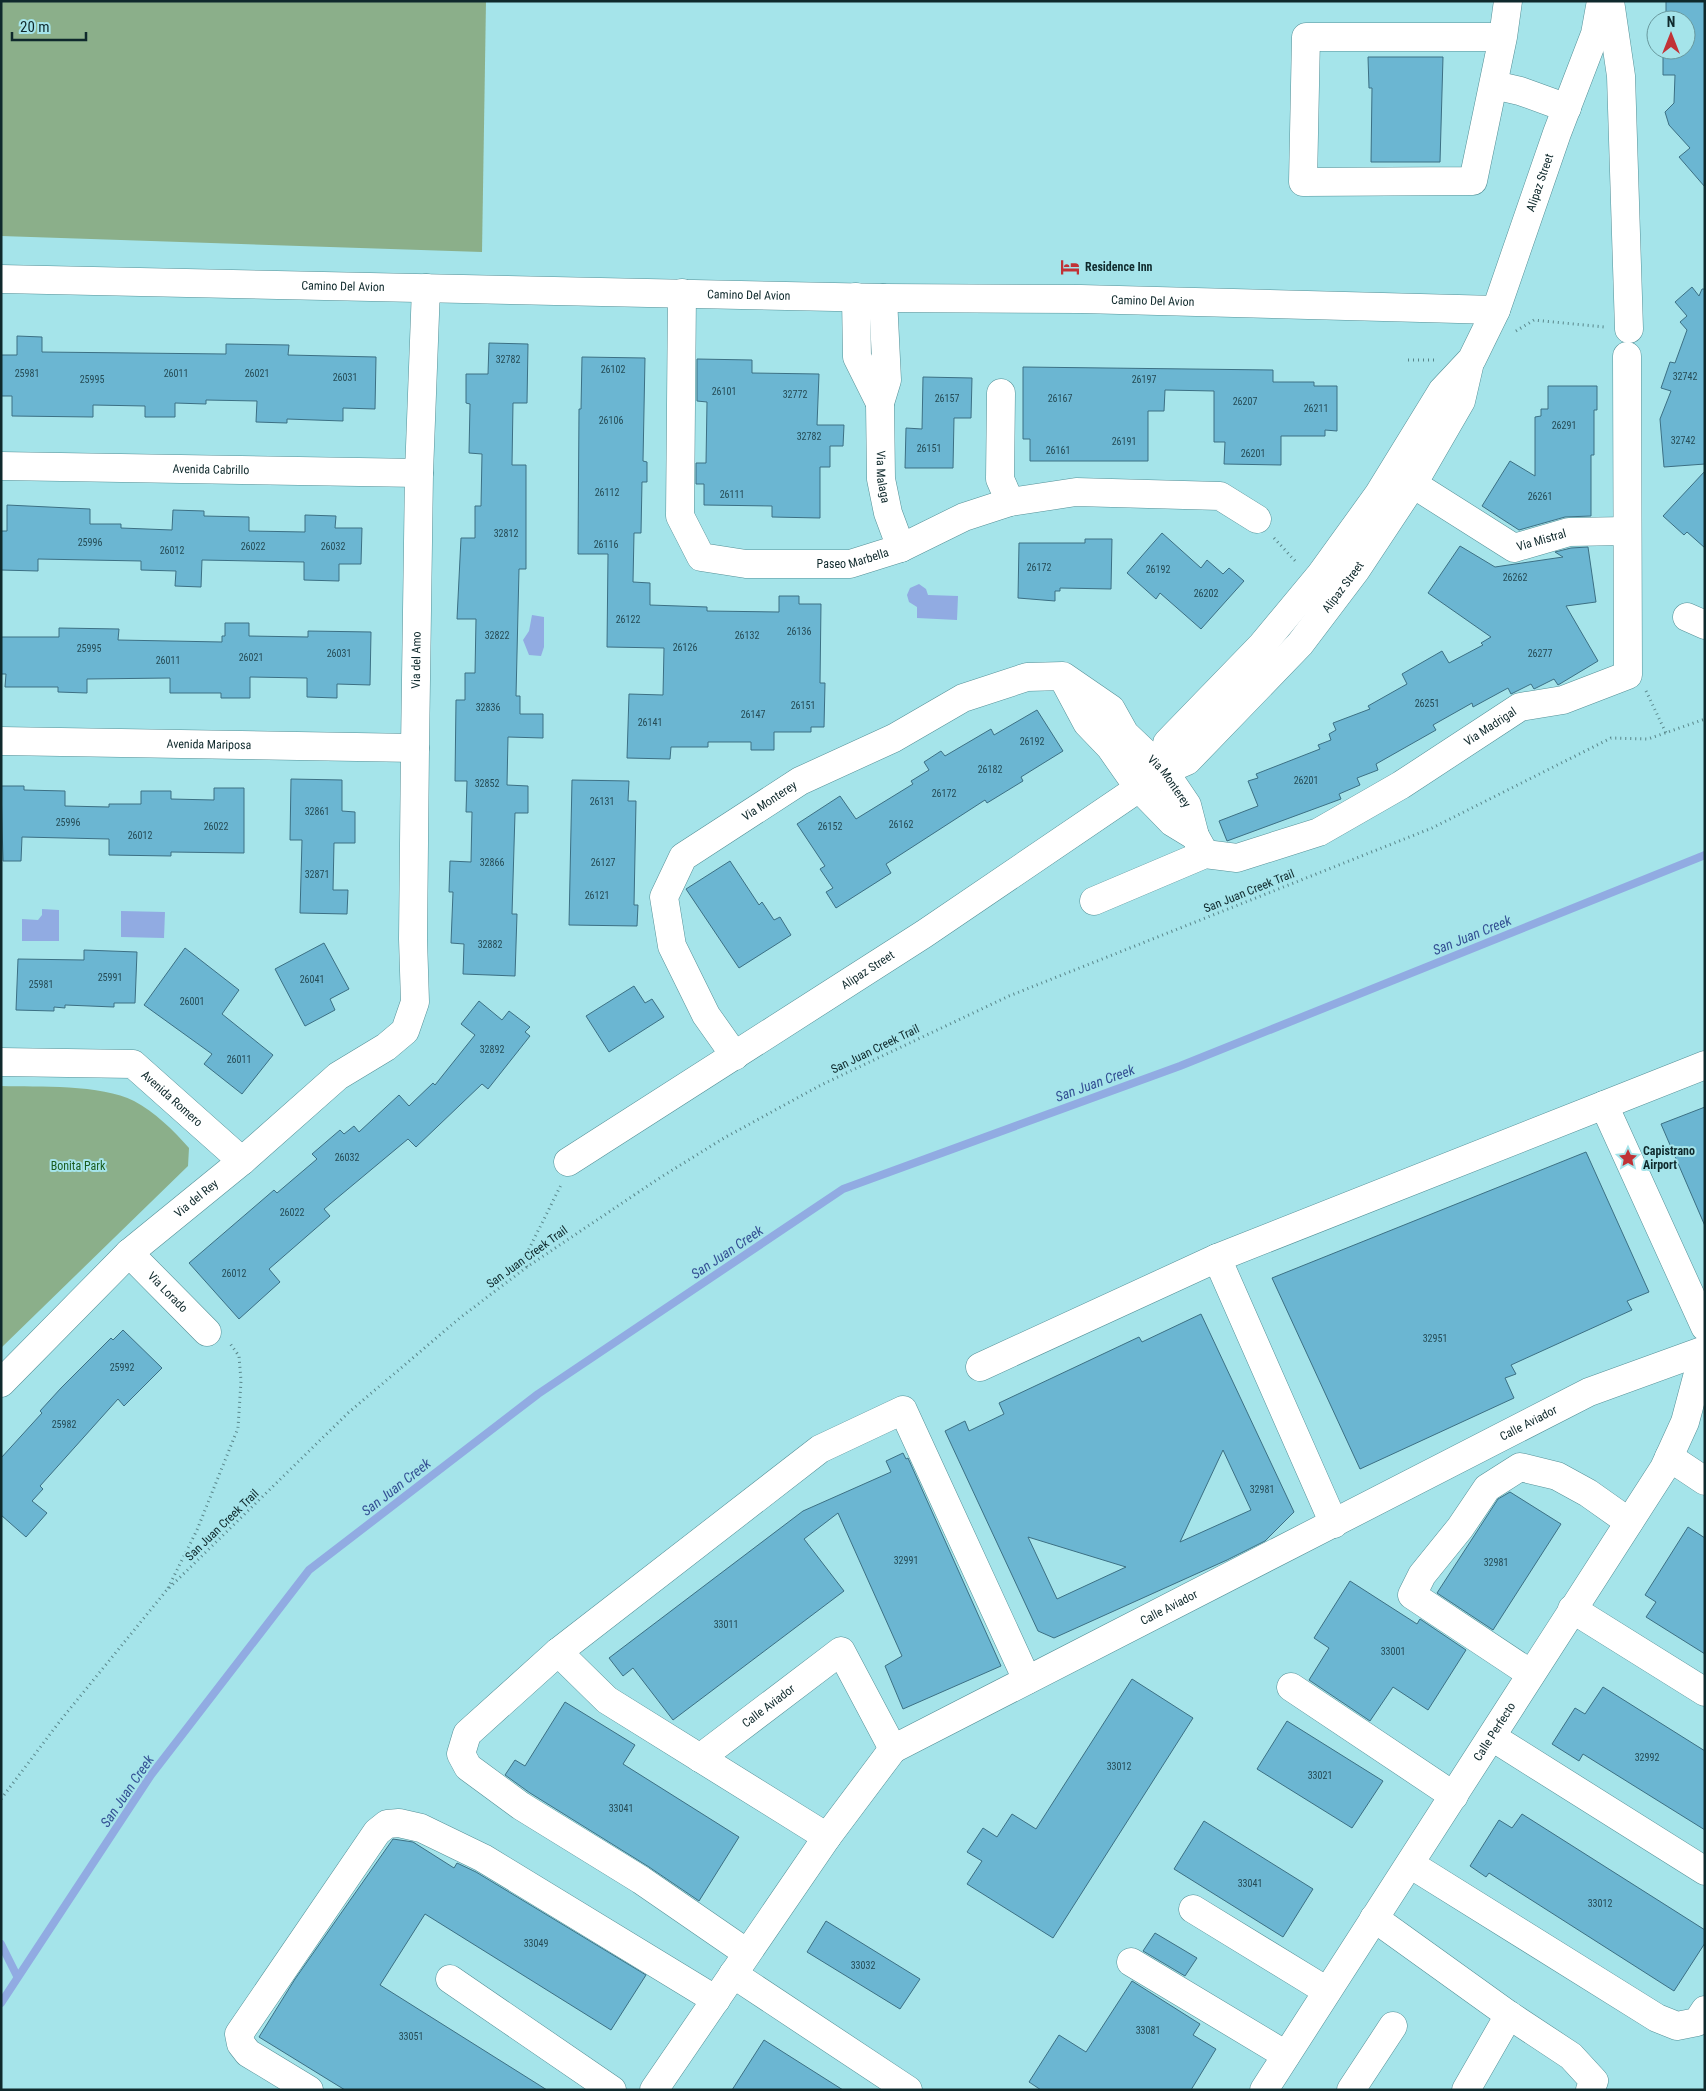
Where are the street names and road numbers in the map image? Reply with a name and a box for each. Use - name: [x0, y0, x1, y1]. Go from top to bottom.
- street label: Alipaz Street: [1523, 151, 1556, 213]
- street label: Camino Del Avion: [301, 278, 385, 294]
- street label: Camino Del Avion: [707, 287, 791, 303]
- street label: Camino Del Avion: [1111, 293, 1195, 309]
- street label: Via Malaga: [874, 450, 893, 505]
- street label: Avenida Cabrillo: [172, 462, 250, 477]
- street label: Via Mistral: [1515, 526, 1568, 554]
- street label: Paseo Marbella: [817, 545, 891, 571]
- street label: Alipaz Street: [1319, 558, 1367, 615]
- street label: Via del Amo: [409, 631, 424, 689]
- street label: Via Madrigal: [1461, 704, 1519, 749]
- street label: Avenida Mariposa: [166, 737, 252, 752]
- street label: Via Monterey: [1145, 752, 1194, 810]
- street label: Via Monterey: [739, 778, 799, 824]
- street label: San Juan Creek Trail: [1202, 866, 1296, 916]
- street label: Alipaz Street: [839, 948, 897, 992]
- street label: San Juan Creek Trail: [829, 1022, 921, 1076]
- street label: Avenida Romero: [138, 1068, 205, 1129]
- street label: Via del Rey: [172, 1176, 221, 1220]
- street label: San Juan Creek Trail: [484, 1223, 570, 1291]
- street label: Via Lorado: [145, 1269, 191, 1315]
- street label: Calle Aviador: [1497, 1402, 1560, 1444]
- street label: San Juan Creek Trail: [182, 1486, 262, 1564]
- street label: Calle Aviador: [1138, 1587, 1200, 1628]
- street label: Calle Aviador: [739, 1681, 798, 1730]
- street label: Calle Perfecto: [1470, 1700, 1518, 1764]

